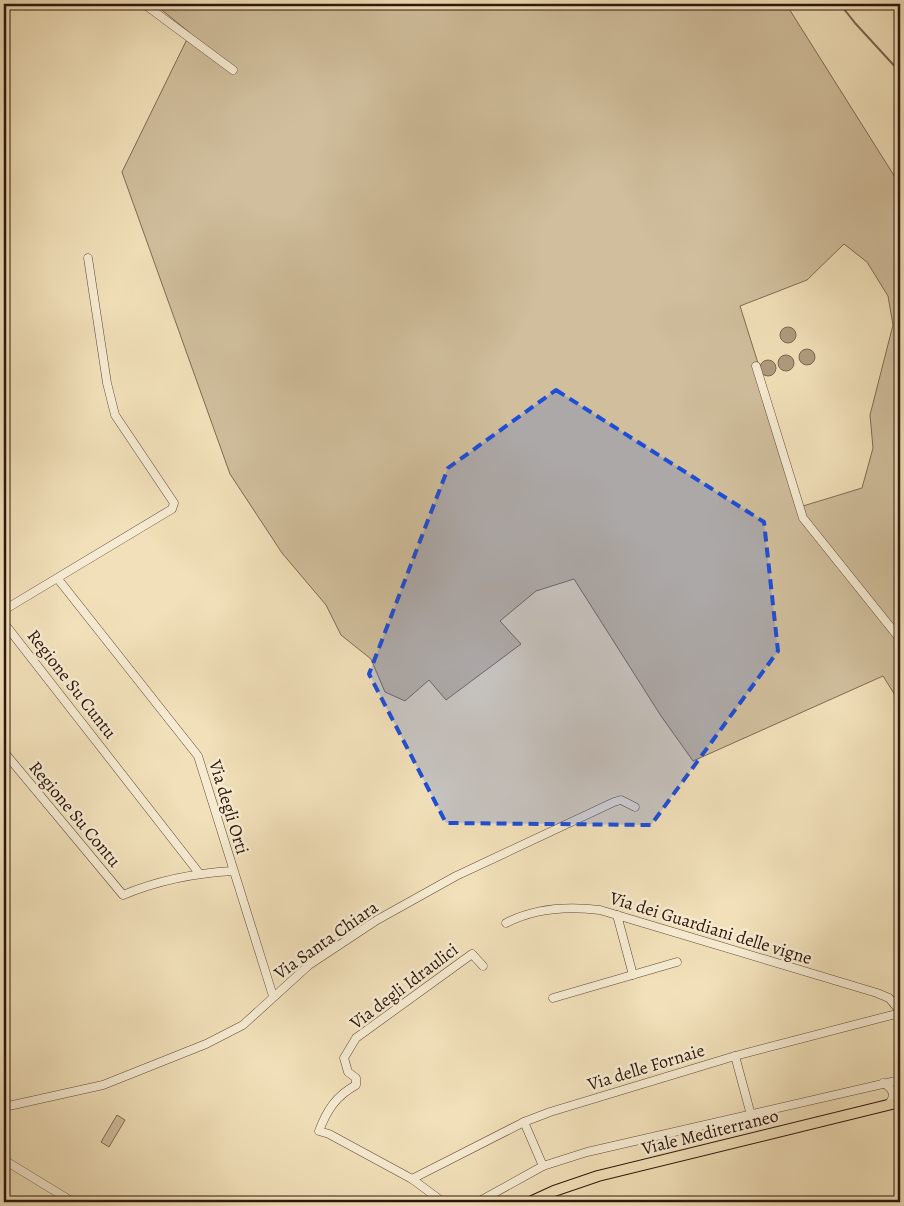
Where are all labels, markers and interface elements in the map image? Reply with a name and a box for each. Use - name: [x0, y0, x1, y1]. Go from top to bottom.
- street label: Regione Su Cuntu: [22, 624, 122, 744]
- street label: Regione Su Contu: [24, 756, 127, 872]
- street label: Via degli Orti: [203, 756, 255, 857]
- street label: Via dei Guardiani delle vigne: [606, 886, 815, 970]
- street label: Via Santa Chiara: [268, 895, 383, 985]
- street label: Via degli Idraulici: [344, 937, 463, 1035]
- street label: Via delle Fornaie: [584, 1038, 707, 1096]
- street label: Viale Mediterraneo: [638, 1103, 781, 1161]

